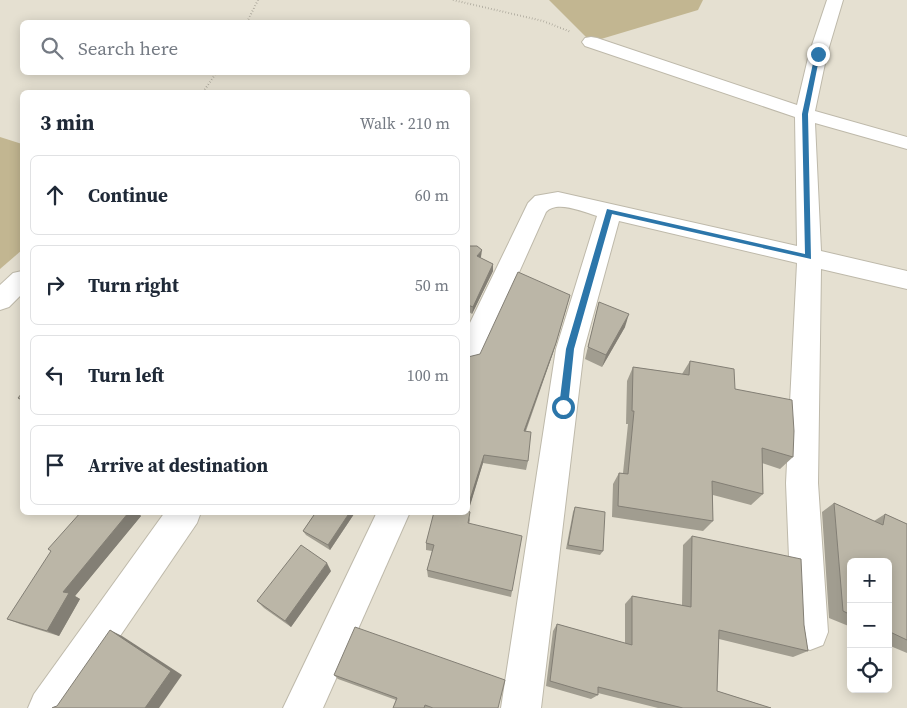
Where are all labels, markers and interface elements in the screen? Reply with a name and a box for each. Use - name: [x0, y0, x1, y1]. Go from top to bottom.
- search box: [20, 20, 470, 75]
- icon: search: [38, 34, 66, 62]
- text: Search here: [78, 35, 178, 61]
- route end: [807, 43, 830, 66]
- text: 3 min: [40, 108, 95, 137]
- text: Walk · 210 m: [360, 112, 450, 134]
- icon: ahead: [41, 181, 69, 209]
- text: Continue: [88, 182, 168, 208]
- text: 60 m: [415, 184, 449, 206]
- icon: right: [41, 271, 69, 299]
- text: Turn right: [88, 272, 179, 298]
- text: 50 m: [415, 274, 449, 296]
- icon: left: [41, 361, 69, 389]
- text: Turn left: [88, 362, 164, 388]
- text: 100 m: [407, 364, 449, 386]
- route start: [552, 396, 575, 419]
- icon: arrive: [41, 451, 69, 479]
- text: Arrive at destination: [88, 452, 268, 478]
- map controls: [847, 558, 892, 693]
- button: +: [847, 558, 892, 603]
- button: −: [847, 603, 892, 648]
- button: locate: [847, 648, 892, 693]

